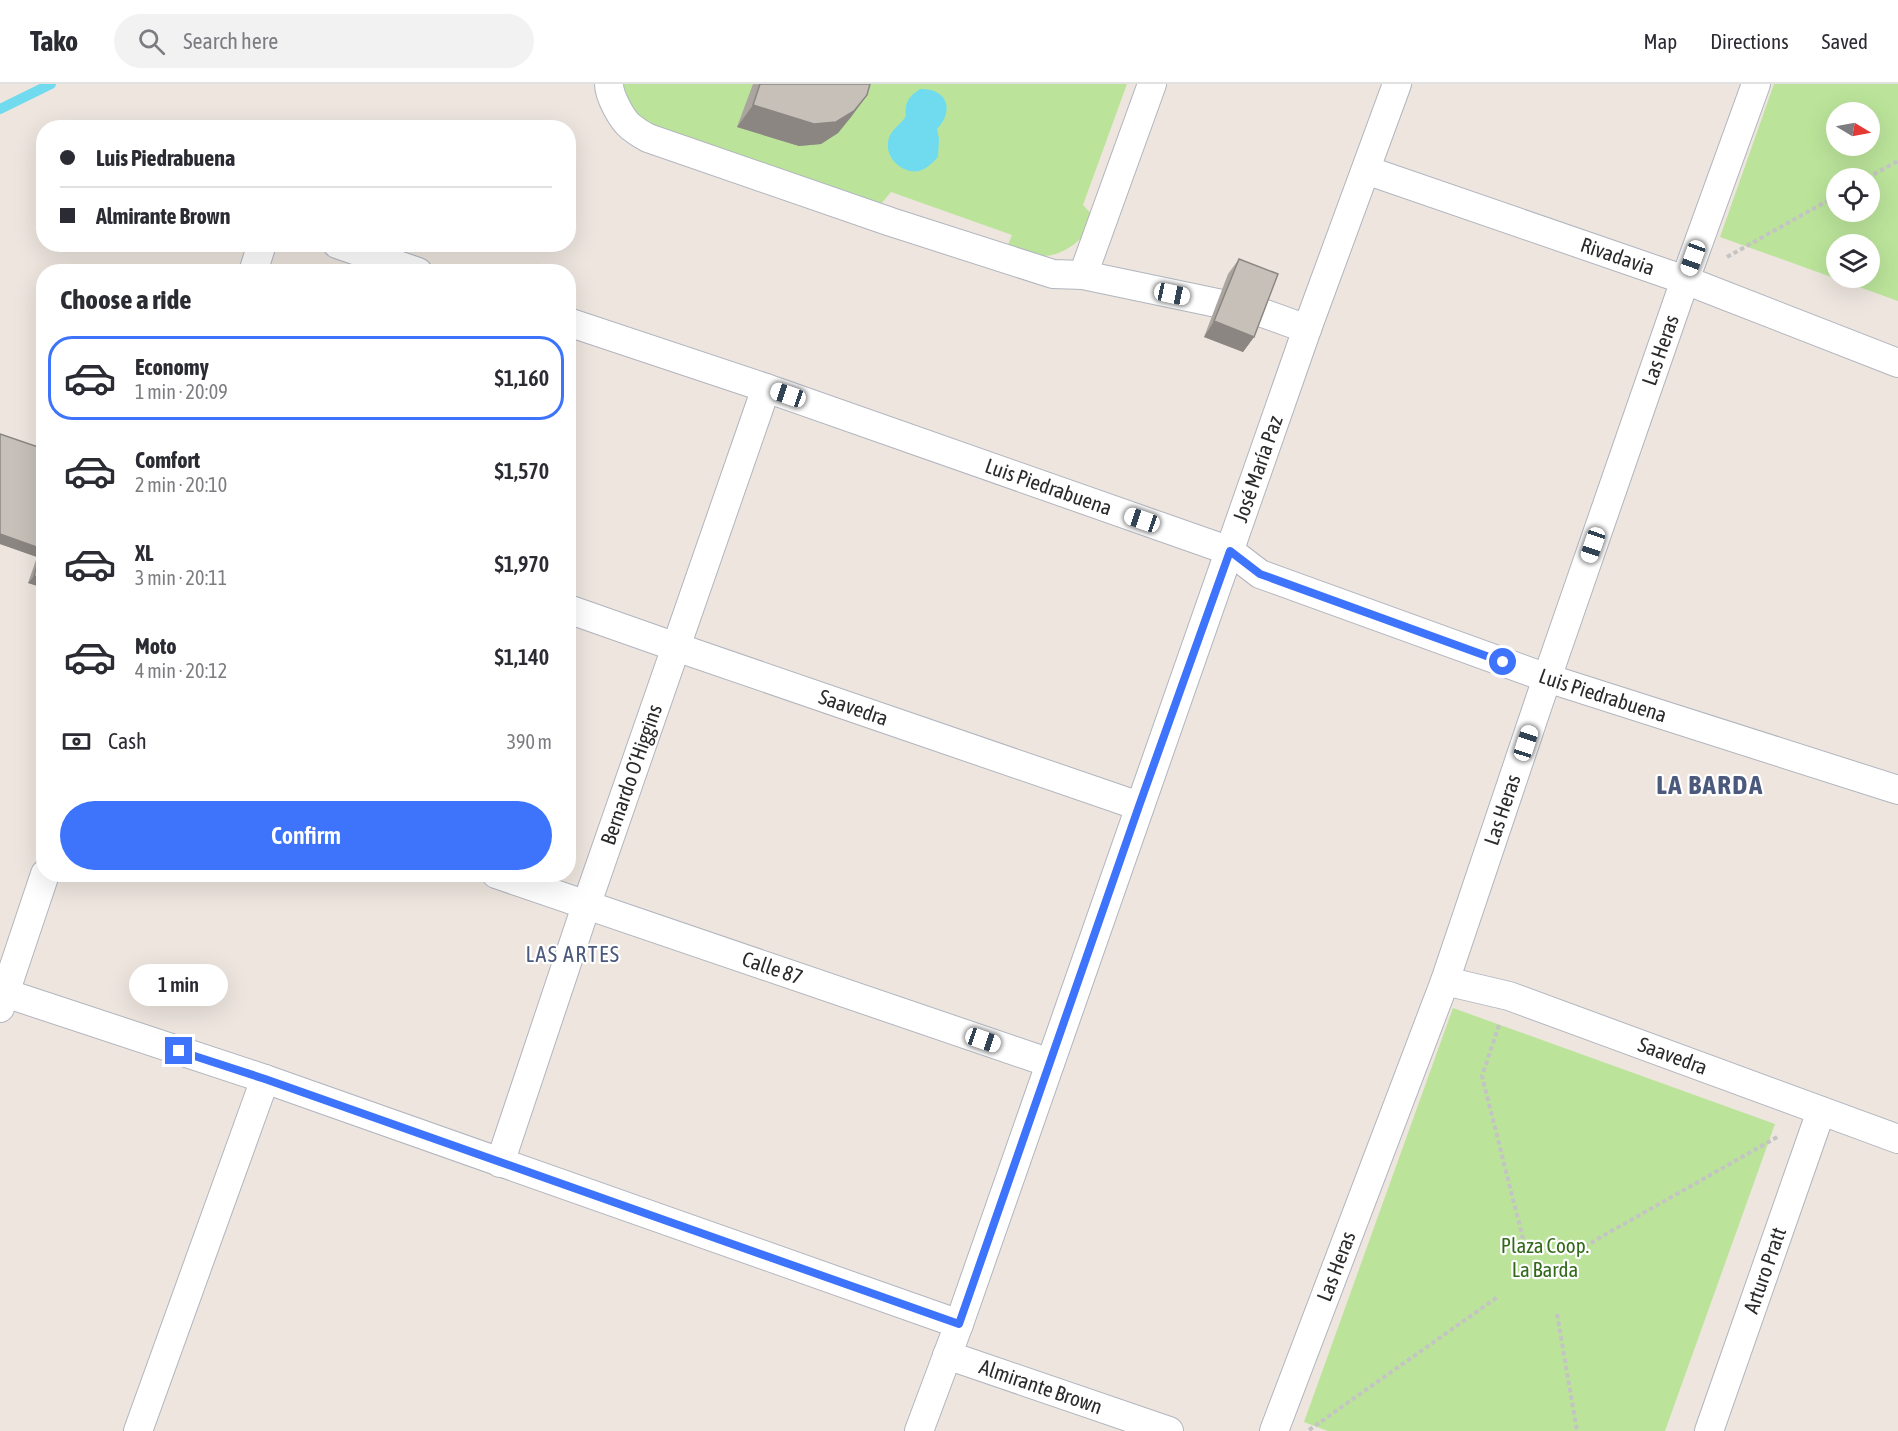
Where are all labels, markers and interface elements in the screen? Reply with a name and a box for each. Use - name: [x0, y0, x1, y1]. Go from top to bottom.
- search box: [114, 14, 534, 68]
- text: Tako: [30, 25, 78, 57]
- icon: search: [135, 25, 168, 58]
- text: Search here: [183, 28, 278, 54]
- text: Map: [1643, 29, 1677, 53]
- text: Directions: [1710, 29, 1789, 53]
- text: Saved: [1822, 29, 1868, 53]
- north arrow: [1826, 102, 1880, 156]
- map controls: [1826, 102, 1880, 288]
- text: Luis Piedrabuena: [96, 145, 235, 171]
- button: locate: [1826, 168, 1880, 222]
- text: Almirante Brown: [96, 203, 230, 229]
- street label: Rivadavia: [1578, 232, 1658, 280]
- button: layers: [1826, 234, 1880, 288]
- car: [1678, 238, 1708, 278]
- car: [1153, 281, 1191, 307]
- text: Choose a ride: [60, 284, 192, 315]
- street label: Las Heras: [1636, 312, 1683, 388]
- icon: car: [63, 351, 117, 405]
- text: Economy: [135, 354, 209, 380]
- text: $1,160: [494, 365, 549, 391]
- text: 1 min · 20:09: [135, 380, 228, 403]
- car: [768, 381, 808, 409]
- street label: José María Paz: [1227, 412, 1287, 525]
- icon: car: [63, 444, 117, 498]
- text: Comfort: [135, 447, 200, 473]
- street label: Luis Piedrabuena: [982, 453, 1115, 520]
- text: $1,570: [494, 458, 549, 484]
- text: 2 min · 20:10: [135, 473, 227, 496]
- car: [1122, 506, 1162, 534]
- car: [1579, 525, 1607, 565]
- icon: car: [63, 537, 117, 591]
- text: XL: [135, 540, 153, 566]
- text: $1,970: [494, 551, 549, 577]
- text: 3 min · 20:11: [135, 566, 227, 589]
- icon: car: [63, 630, 117, 684]
- text: Moto: [135, 633, 177, 659]
- text: $1,140: [494, 644, 549, 670]
- route start: [1489, 648, 1516, 675]
- text: 4 min · 20:12: [135, 659, 227, 682]
- street label: Luis Piedrabuena: [1536, 663, 1670, 726]
- street label: Saavedra: [816, 684, 892, 730]
- street label: Bernardo O´Higgins: [595, 701, 666, 848]
- car: [1512, 723, 1540, 763]
- icon: cash: [60, 725, 93, 758]
- text: Cash: [108, 728, 147, 754]
- text: 390 m: [507, 730, 552, 753]
- district label: LA BARDA: [1656, 769, 1764, 800]
- street label: Las Heras: [1479, 771, 1525, 848]
- button: Confirm: [60, 801, 552, 870]
- district label: LAS ARTES: [525, 941, 621, 967]
- street label: Calle 87: [739, 946, 806, 989]
- callout: 1 min: [130, 964, 228, 1006]
- text: 1 min: [158, 973, 199, 996]
- car: [963, 1026, 1003, 1054]
- street label: Saavedra: [1635, 1032, 1711, 1079]
- route end: [165, 1037, 192, 1064]
- street label: Arturo Pratt: [1738, 1224, 1790, 1316]
- street label: Las Heras: [1311, 1228, 1360, 1304]
- park label: Plaza Coop. La Barda: [1501, 1233, 1589, 1281]
- street label: Almirante Brown: [976, 1354, 1106, 1418]

